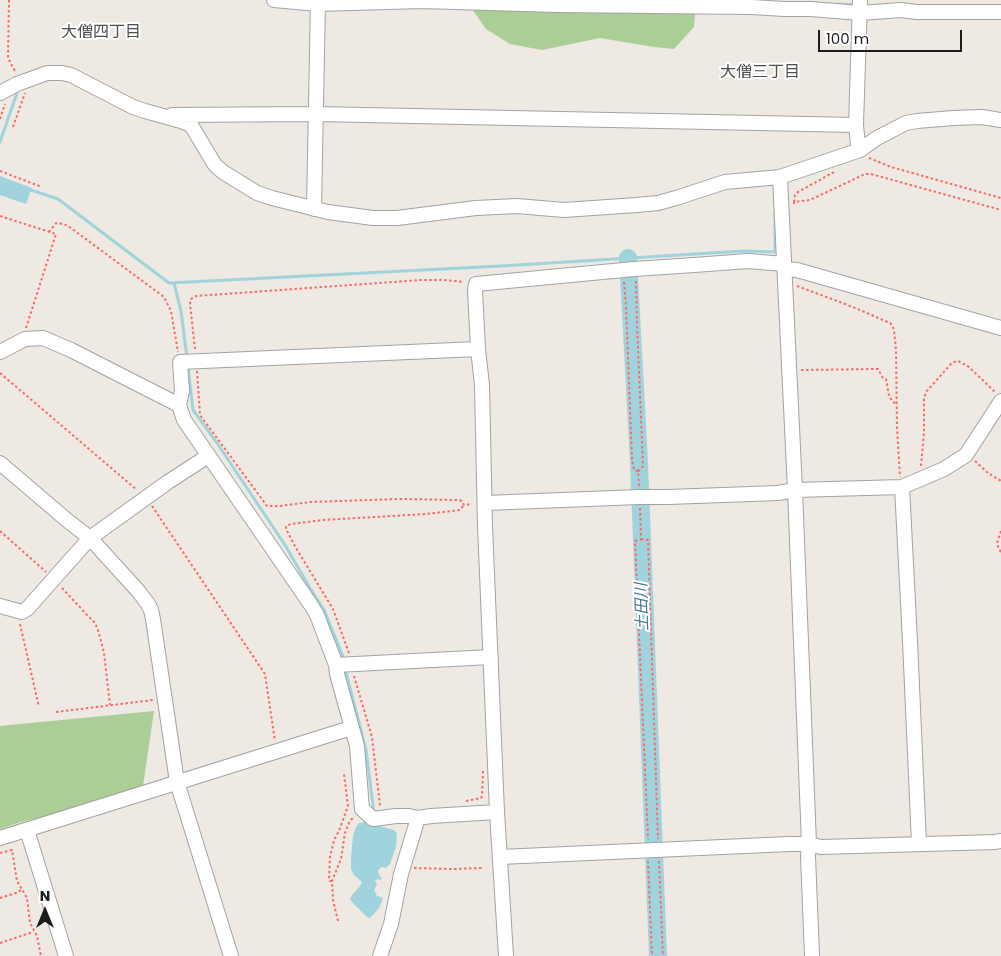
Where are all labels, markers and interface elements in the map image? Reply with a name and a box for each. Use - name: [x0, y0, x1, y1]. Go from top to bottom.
- scale bar: [821, 20, 965, 52]
- district label: 大僧四丁目: [61, 23, 141, 43]
- text: 100 m: [826, 28, 869, 49]
- district label: 大僧三丁目: [720, 63, 800, 83]
- water label: 土田川: [633, 583, 653, 631]
- north arrow: [20, 886, 70, 936]
- text: N: [40, 886, 50, 906]

